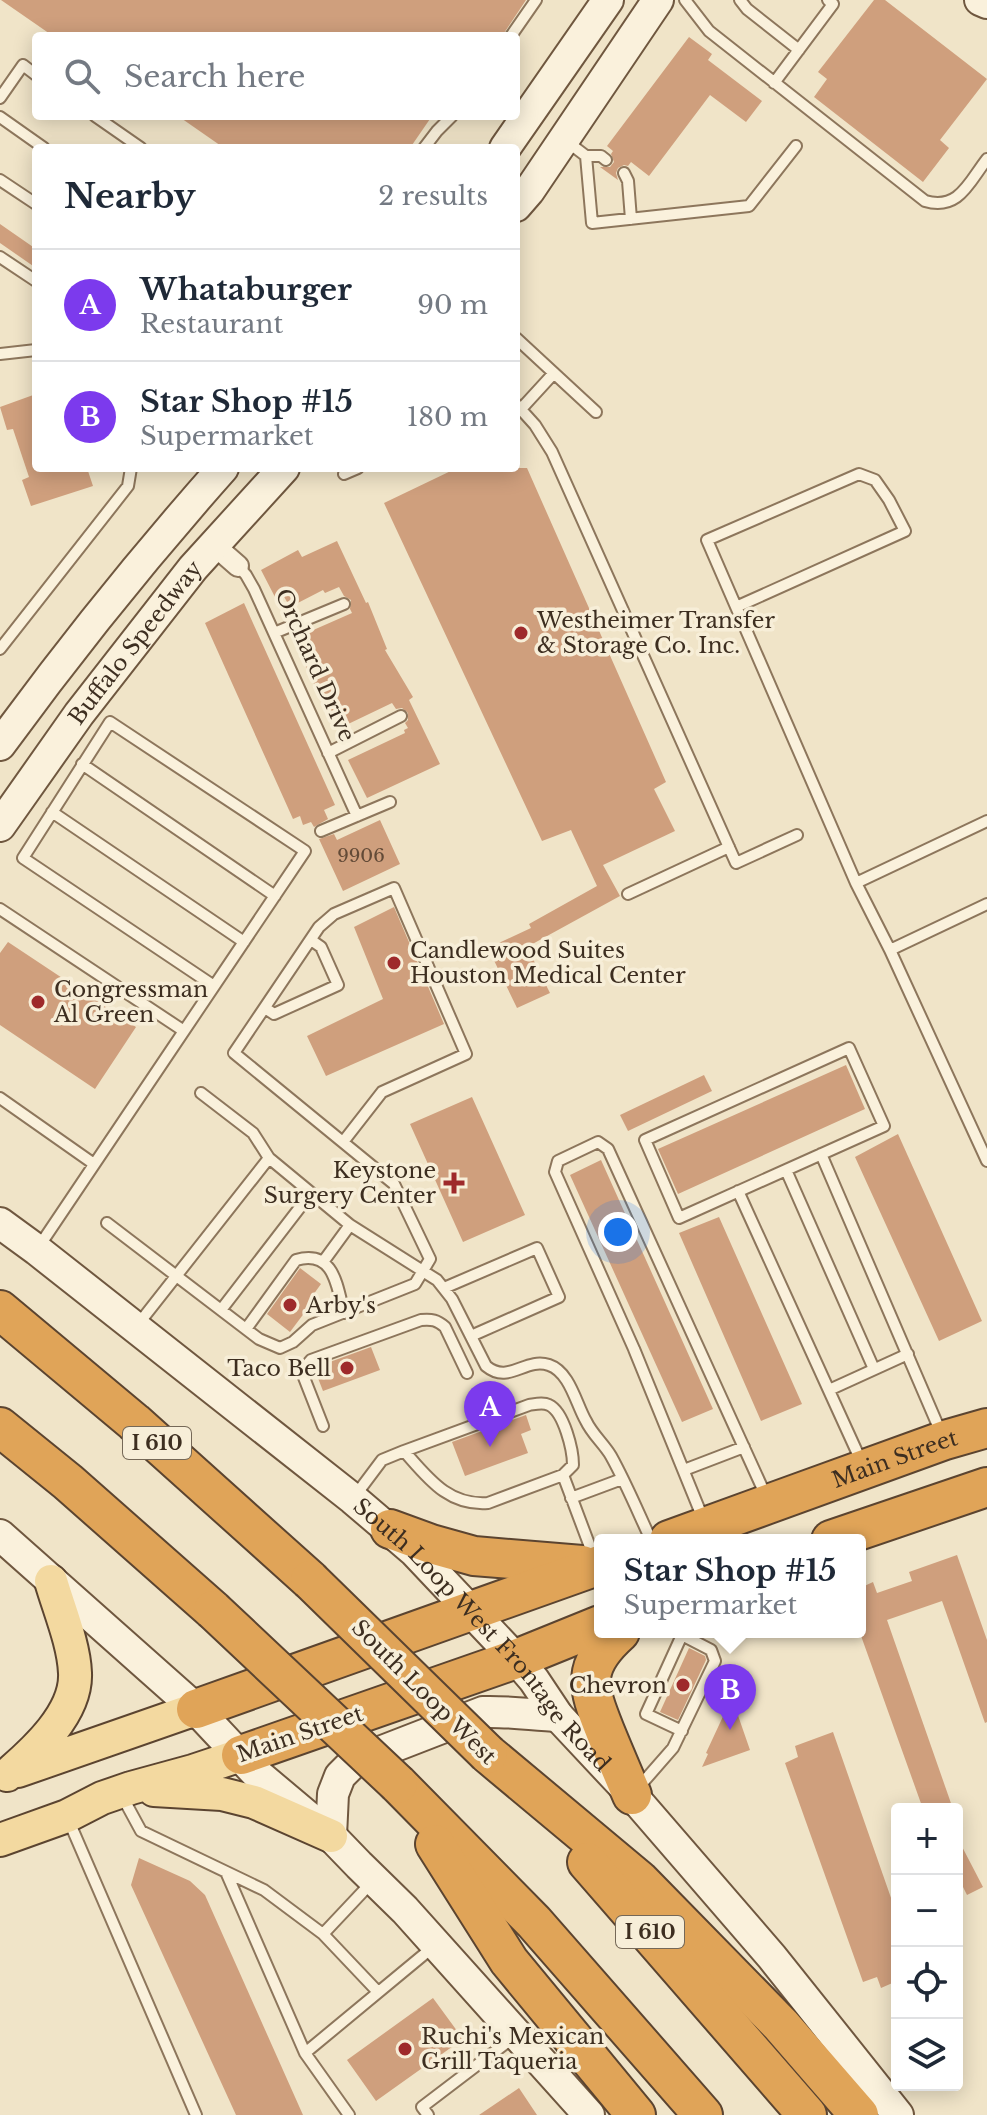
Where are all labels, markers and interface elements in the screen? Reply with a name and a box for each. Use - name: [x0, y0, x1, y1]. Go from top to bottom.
- search box: [32, 32, 520, 120]
- icon: search: [60, 54, 104, 98]
- text: Search here: [124, 58, 305, 95]
- text: Nearby: [64, 175, 196, 217]
- text: 2 results: [378, 180, 488, 212]
- text: Whataburger: [140, 271, 352, 308]
- text: A: [79, 289, 101, 321]
- text: 90 m: [417, 289, 488, 321]
- text: Restaurant: [140, 308, 283, 340]
- text: Star Shop #15: [140, 383, 353, 420]
- text: B: [80, 401, 100, 433]
- text: 180 m: [407, 401, 488, 433]
- text: Supermarket: [140, 420, 314, 452]
- street label: Buffalo Speedway: [62, 555, 207, 730]
- street label: Orchard Drive: [269, 584, 361, 746]
- place label: Westheimer Transfer & Storage Co. Inc.: [536, 607, 775, 659]
- marker: Westheimer Transfer & Storage Co. Inc.: [512, 624, 530, 642]
- house number: 9906: [337, 845, 385, 867]
- place label: Candlewood Suites Houston Medical Center: [410, 937, 686, 989]
- marker: Candlewood Suites Houston Medical Center: [385, 954, 403, 972]
- place label: Congressman Al Green: [53, 976, 208, 1028]
- marker: Congressman Al Green: [29, 993, 47, 1011]
- place label: Keystone Surgery Center: [264, 1157, 436, 1209]
- marker: Keystone Surgery Center: [443, 1172, 465, 1194]
- your location: [598, 1212, 638, 1252]
- place label: Arby's: [305, 1292, 376, 1319]
- marker: Arby's: [281, 1296, 299, 1314]
- place label: Taco Bell: [227, 1355, 331, 1382]
- marker: Taco Bell: [338, 1359, 356, 1377]
- pin: A: [464, 1381, 516, 1447]
- street label: Main Street: [828, 1423, 961, 1493]
- road number: I 610: [123, 1427, 191, 1459]
- street label: South Loop West Frontage Road: [347, 1493, 615, 1779]
- popup: [594, 1534, 866, 1638]
- text: Star Shop #15: [624, 1552, 836, 1589]
- text: Supermarket: [624, 1589, 797, 1621]
- street label: South Loop West: [346, 1614, 502, 1770]
- pin: B: [704, 1664, 756, 1730]
- place label: Chevron: [569, 1672, 667, 1699]
- marker: Chevron: [674, 1676, 692, 1694]
- street label: Main Street: [234, 1700, 367, 1768]
- map controls: [891, 1803, 963, 2091]
- button: +: [891, 1803, 963, 1875]
- button: −: [891, 1875, 963, 1947]
- road number: I 610: [616, 1916, 684, 1948]
- button: locate: [891, 1947, 963, 2019]
- button: layers: [891, 2019, 963, 2091]
- place label: Ruchi's Mexican Grill Taqueria: [421, 2023, 604, 2075]
- marker: Ruchi's Mexican Grill Taqueria: [396, 2040, 414, 2058]

